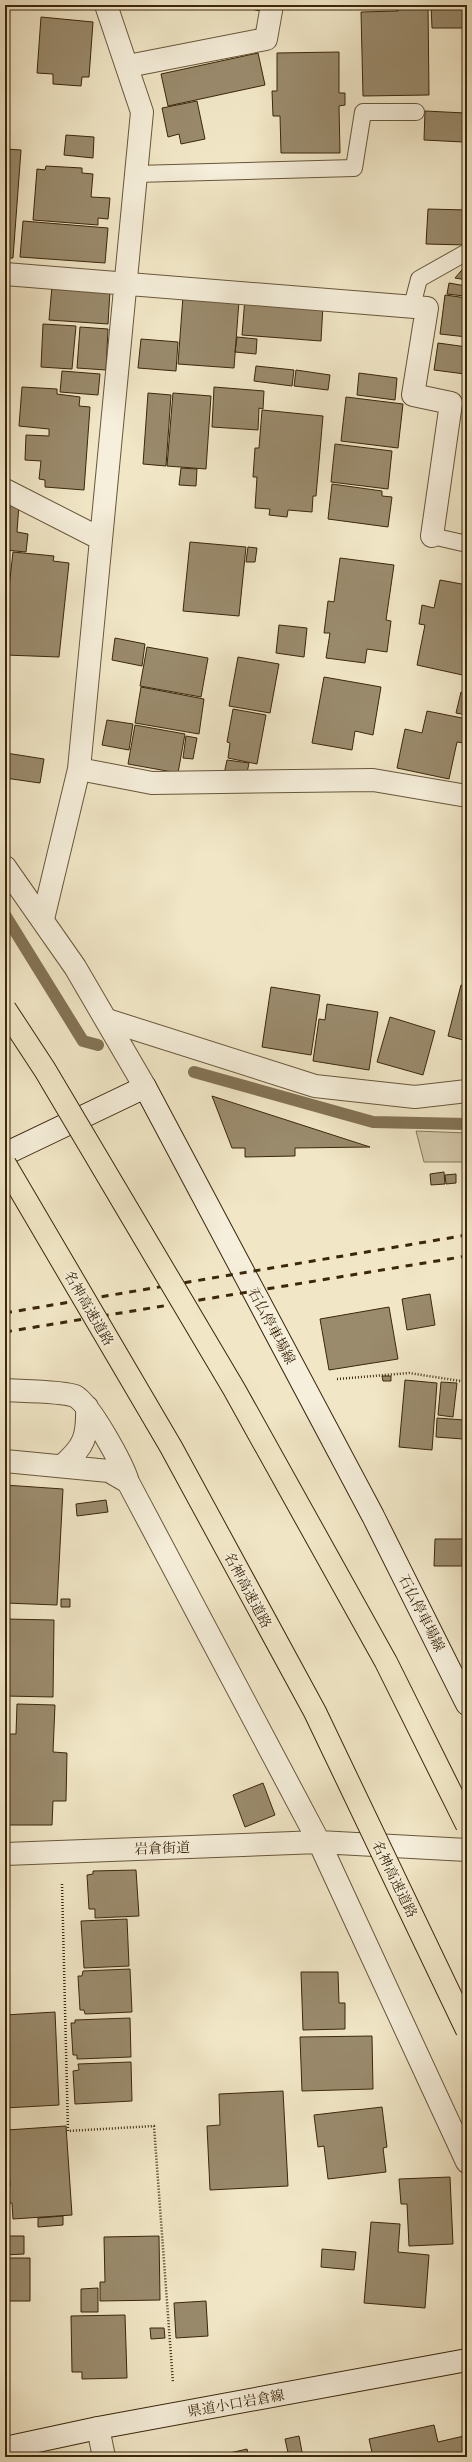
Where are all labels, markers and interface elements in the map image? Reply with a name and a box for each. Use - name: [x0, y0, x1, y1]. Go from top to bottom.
- street label: 名神高速道路: [58, 1268, 117, 1350]
- street label: 石仏停車場線: [242, 1285, 299, 1369]
- street label: 名神高速道路: [218, 1549, 275, 1633]
- street label: 石仏停車場線: [392, 1572, 448, 1656]
- street label: 名神高速道路: [366, 1838, 421, 1922]
- street label: 岩倉街道: [134, 1839, 190, 1861]
- street label: 県道小口岩倉線: [186, 2387, 286, 2423]

